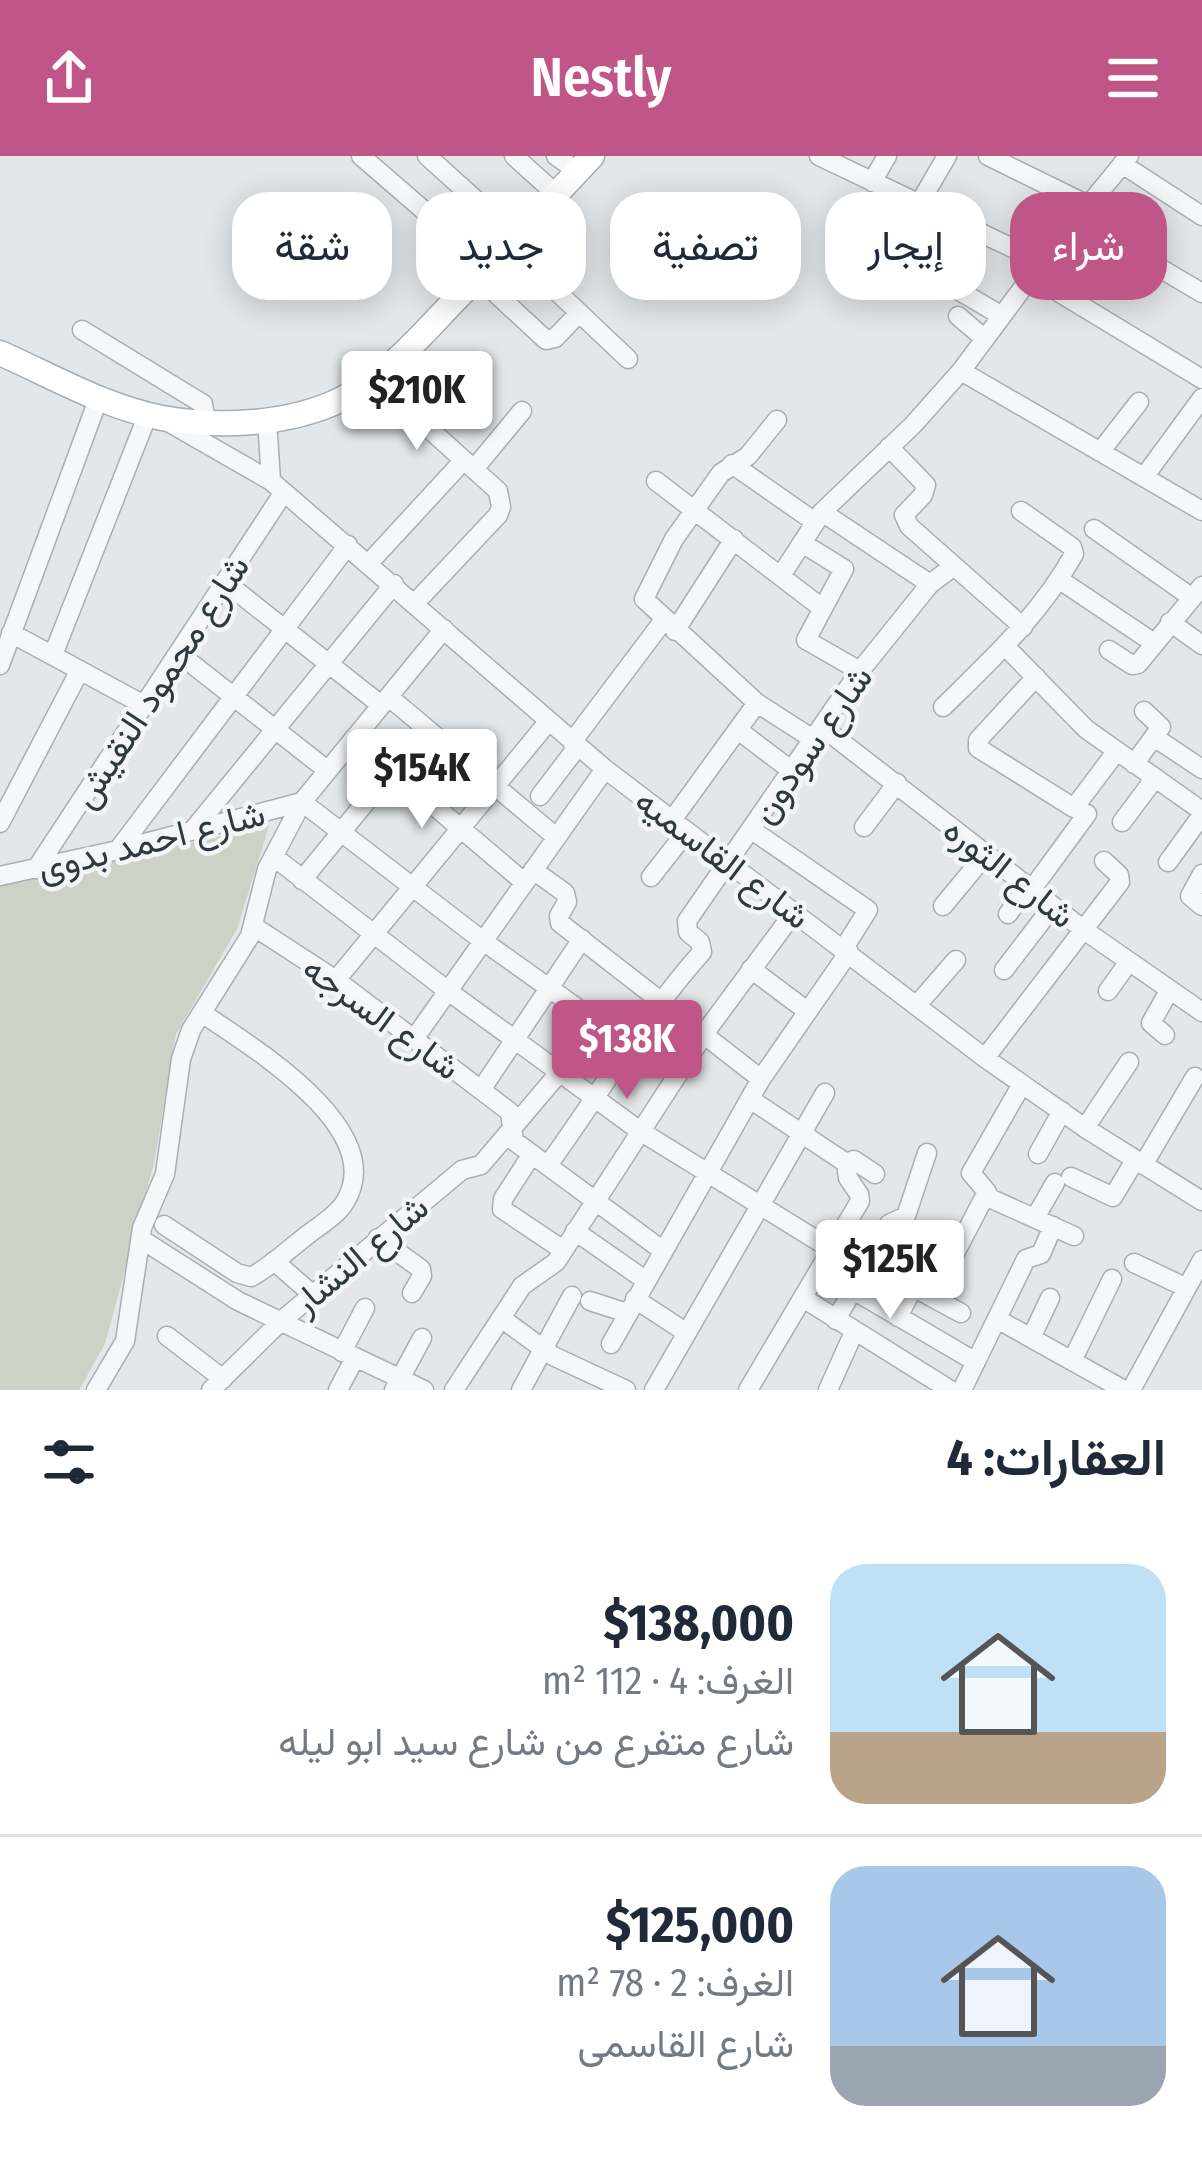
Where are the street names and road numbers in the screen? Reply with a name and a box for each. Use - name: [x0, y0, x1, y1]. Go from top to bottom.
- street label: شارع محمود النقيش: [63, 547, 261, 818]
- street label: شارع سودون: [741, 657, 884, 833]
- street label: شارع القاسميه: [625, 779, 819, 940]
- street label: شارع احمد بدوى: [33, 791, 270, 892]
- street label: شارع الثوره: [934, 808, 1084, 939]
- street label: شارع السرجه: [293, 946, 469, 1091]
- street label: شارع النشار: [283, 1185, 439, 1326]

